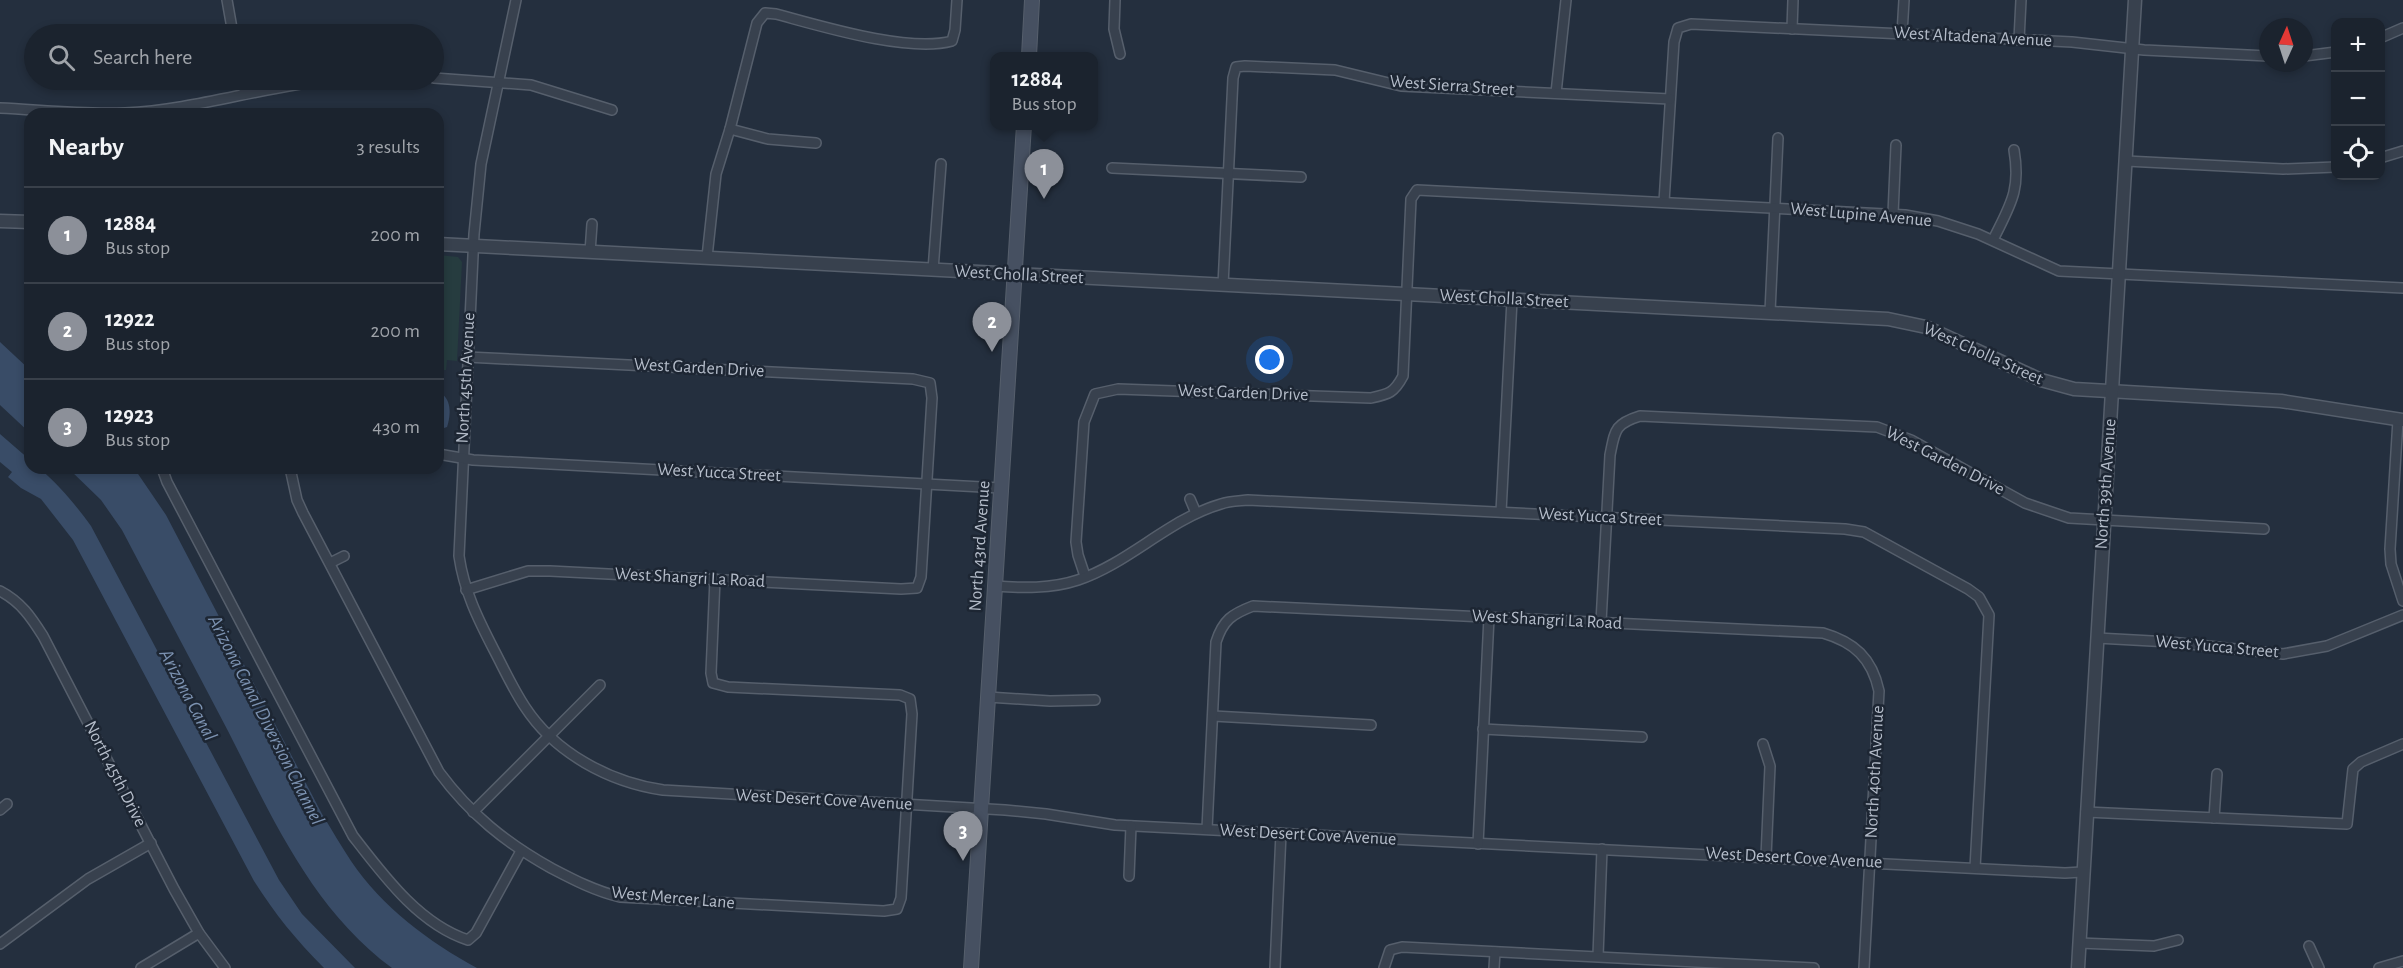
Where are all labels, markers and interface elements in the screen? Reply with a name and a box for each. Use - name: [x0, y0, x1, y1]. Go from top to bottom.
- north arrow: [2259, 18, 2313, 72]
- map controls: [2331, 18, 2385, 180]
- button: +: [2331, 18, 2385, 72]
- search box: [24, 24, 444, 90]
- street label: West Altadena Avenue: [1893, 24, 2053, 50]
- icon: search: [45, 41, 78, 74]
- text: Search here: [93, 46, 192, 68]
- popup: [990, 52, 1098, 130]
- text: 12884: [1011, 68, 1062, 90]
- button: −: [2331, 72, 2385, 126]
- street label: West Sierra Street: [1389, 73, 1515, 99]
- text: Bus stop: [1011, 94, 1077, 114]
- button: locate: [2331, 126, 2385, 180]
- text: Nearby: [48, 134, 124, 160]
- text: 3 results: [356, 137, 420, 157]
- pin: 1: [1024, 150, 1064, 199]
- street label: West Lupine Avenue: [1789, 200, 1933, 230]
- text: 12884: [105, 212, 156, 234]
- text: 1: [64, 225, 71, 245]
- text: 200 m: [370, 225, 420, 245]
- text: Bus stop: [105, 238, 170, 258]
- street label: West Cholla Street: [954, 263, 1084, 287]
- street label: West Cholla Street: [1439, 287, 1569, 311]
- pin: 2: [972, 302, 1012, 352]
- text: 12922: [105, 308, 155, 330]
- street label: North 45th Avenue: [454, 312, 478, 444]
- street label: West Cholla Street: [1920, 320, 2046, 389]
- text: 2: [63, 321, 72, 341]
- text: 200 m: [370, 321, 420, 341]
- text: Bus stop: [105, 334, 170, 354]
- your location: [1255, 345, 1284, 374]
- street label: West Garden Drive: [633, 356, 765, 380]
- street label: West Garden Drive: [1177, 382, 1309, 404]
- text: 12923: [105, 404, 154, 426]
- text: 3: [63, 417, 72, 437]
- text: 430 m: [372, 417, 420, 437]
- street label: North 39th Avenue: [2092, 418, 2120, 550]
- street label: West Garden Drive: [1883, 423, 2007, 499]
- text: Bus stop: [105, 430, 170, 450]
- street label: West Yucca Street: [657, 461, 782, 485]
- street label: North 43rd Avenue: [966, 480, 994, 612]
- street label: West Yucca Street: [1538, 505, 1663, 529]
- street label: West Shangri La Road: [614, 565, 766, 591]
- street label: West Shangri La Road: [1471, 607, 1623, 633]
- water label: Arizona Canal Diversion Channel: [204, 611, 328, 828]
- street label: West Yucca Street: [2155, 633, 2280, 661]
- water label: Arizona Canal: [155, 645, 220, 744]
- street label: North 40th Avenue: [1863, 705, 1887, 839]
- street label: North 45th Drive: [81, 718, 149, 830]
- street label: West Desert Cove Avenue: [735, 786, 913, 814]
- pin: 3: [944, 812, 982, 861]
- street label: West Desert Cove Avenue: [1219, 821, 1397, 849]
- street label: West Desert Cove Avenue: [1705, 844, 1883, 872]
- street label: West Mercer Lane: [610, 884, 736, 912]

